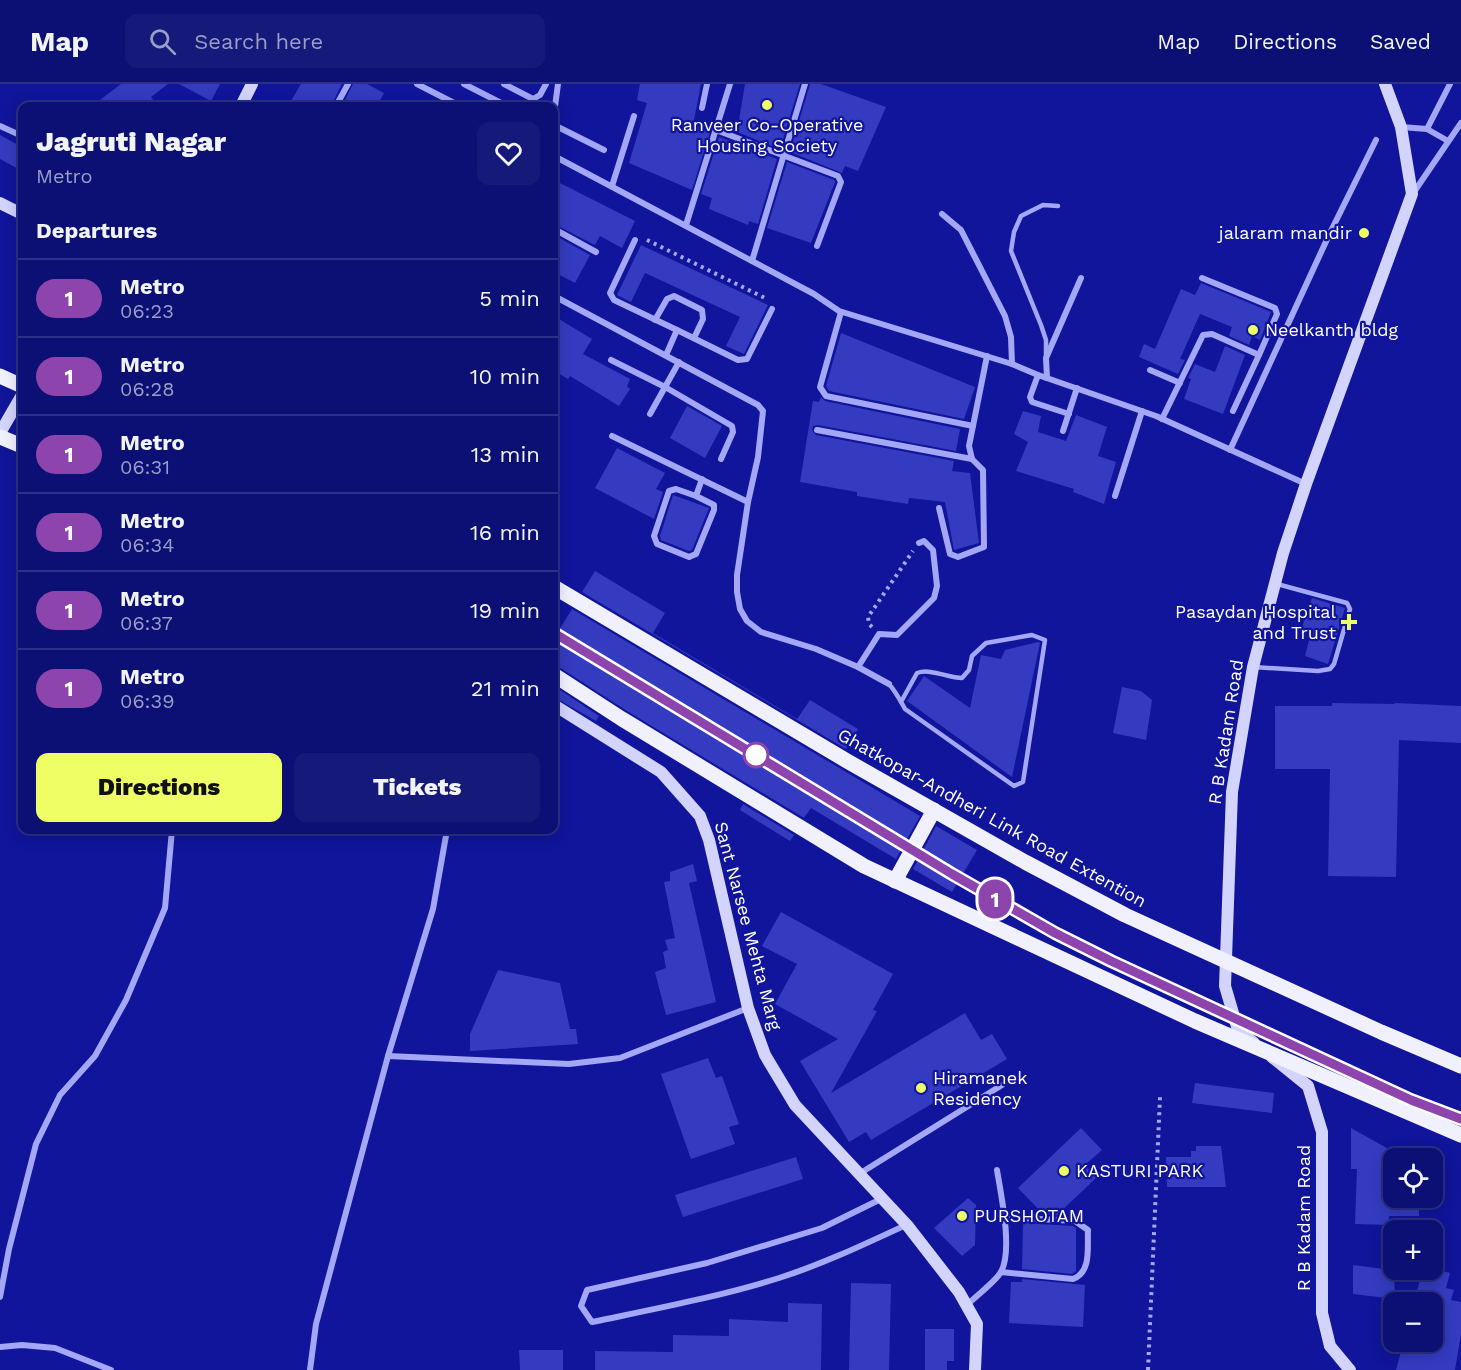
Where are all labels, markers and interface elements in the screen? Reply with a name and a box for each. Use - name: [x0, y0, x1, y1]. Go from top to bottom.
- search box: [125, 14, 545, 68]
- text: Map: [30, 25, 89, 58]
- icon: search: [146, 25, 179, 58]
- text: Search here: [194, 29, 323, 54]
- text: Map: [1157, 29, 1200, 54]
- text: Directions: [1233, 29, 1337, 54]
- text: Saved: [1370, 29, 1431, 54]
- marker: Ranveer Co-Operative Housing Society: [760, 98, 774, 112]
- place label: Ranveer Co-Operative Housing Society: [671, 114, 863, 156]
- button: heart: [477, 122, 540, 185]
- text: Jagruti Nagar: [36, 125, 226, 158]
- text: Metro: [36, 164, 92, 188]
- text: Departures: [36, 218, 157, 243]
- place label: jalaram mandir: [1217, 222, 1352, 243]
- marker: jalaram mandir: [1357, 226, 1371, 240]
- text: Metro: [120, 274, 185, 299]
- text: 1: [64, 286, 74, 311]
- text: 5 min: [479, 286, 540, 311]
- text: 06:23: [120, 299, 174, 323]
- place label: Neelkanth bldg: [1265, 319, 1398, 340]
- marker: Neelkanth bldg: [1246, 323, 1260, 337]
- text: Metro: [120, 352, 185, 377]
- text: 1: [64, 364, 74, 389]
- text: 10 min: [470, 364, 540, 389]
- text: 06:28: [120, 377, 175, 401]
- text: Metro: [120, 430, 185, 455]
- text: 1: [64, 442, 74, 467]
- text: 13 min: [471, 442, 540, 467]
- text: 06:31: [120, 455, 170, 479]
- text: Metro: [120, 508, 185, 533]
- text: 1: [64, 520, 74, 545]
- text: 16 min: [470, 520, 540, 545]
- text: 06:34: [120, 533, 174, 557]
- text: Metro: [120, 586, 185, 611]
- text: 1: [64, 598, 74, 623]
- text: 19 min: [470, 598, 540, 623]
- place label: Pasaydan Hospital and Trust: [1175, 601, 1336, 643]
- text: 06:37: [120, 611, 173, 635]
- marker: Pasaydan Hospital and Trust: [1340, 613, 1358, 631]
- street label: R B Kadam Road: [1204, 658, 1247, 806]
- text: Metro: [120, 664, 185, 689]
- text: 1: [64, 676, 74, 701]
- text: 21 min: [471, 676, 540, 701]
- text: 06:39: [120, 689, 175, 713]
- street label: Ghatkopar-Andheri Link Road Extention: [834, 724, 1150, 912]
- unlabelled marker: [743, 742, 769, 768]
- button: Directions: [36, 753, 282, 822]
- button: Tickets: [294, 753, 540, 822]
- street label: Sant Narsee Mehta Marg: [711, 819, 787, 1033]
- line badge: 1: [976, 880, 1014, 918]
- text: 1: [990, 887, 1000, 912]
- place label: Hiramanek Residency: [933, 1067, 1027, 1109]
- marker: Hiramanek Residency: [914, 1081, 928, 1095]
- street label: R B Kadam Road: [1293, 1145, 1314, 1291]
- map controls: [1383, 1148, 1443, 1352]
- button: locate: [1383, 1148, 1443, 1208]
- place label: KASTURI PARK: [1076, 1160, 1204, 1181]
- marker: KASTURI PARK: [1057, 1164, 1071, 1178]
- place label: PURSHOTAM: [974, 1205, 1084, 1226]
- marker: PURSHOTAM: [955, 1209, 969, 1223]
- button: +: [1383, 1220, 1443, 1280]
- button: −: [1383, 1292, 1443, 1352]

